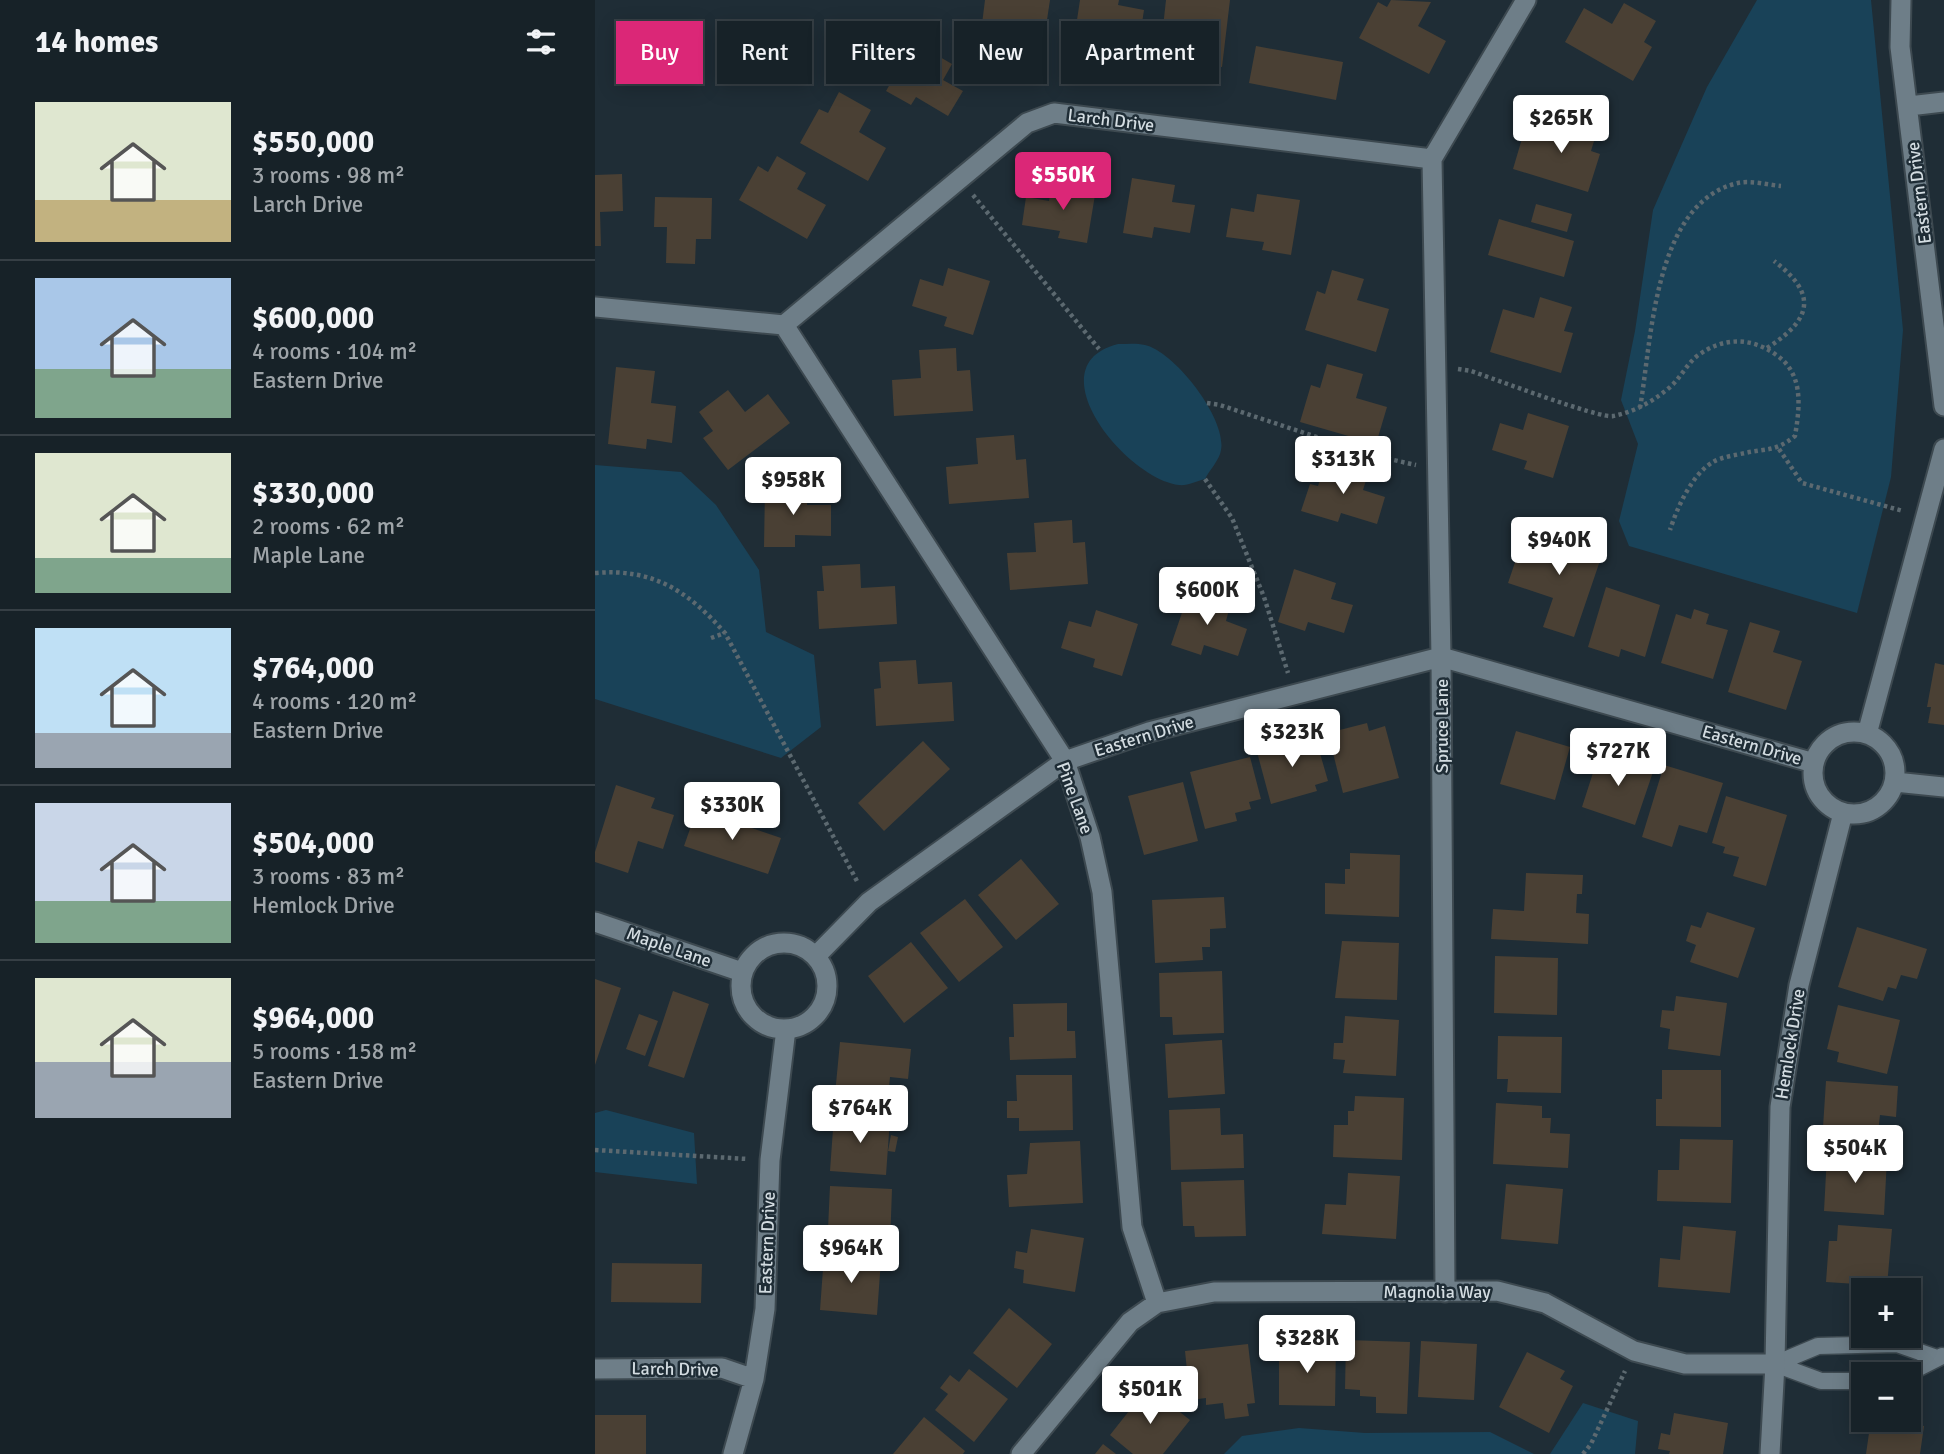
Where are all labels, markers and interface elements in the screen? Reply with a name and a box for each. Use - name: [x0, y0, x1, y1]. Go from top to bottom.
- chip: Buy: [616, 21, 703, 84]
- chip: Rent: [717, 21, 812, 84]
- chip: Filters: [826, 21, 940, 84]
- chip: New: [954, 21, 1047, 84]
- chip: Apartment: [1061, 21, 1219, 84]
- icon: filters: [522, 23, 560, 61]
- text: 14 homes: [35, 24, 158, 61]
- pin: $265K: [1512, 96, 1610, 155]
- text: $265K: [1529, 103, 1593, 132]
- street label: Larch Drive: [1066, 104, 1156, 136]
- text: $550,000: [252, 124, 374, 161]
- icon: home: [91, 130, 175, 214]
- street label: Eastern Drive: [1902, 141, 1936, 245]
- pin: $550K: [1014, 152, 1112, 212]
- text: $550K: [1031, 160, 1095, 189]
- text: 3 rooms · 98 m²: [252, 161, 405, 190]
- text: Larch Drive: [252, 190, 363, 219]
- text: $600,000: [252, 300, 374, 337]
- icon: home: [91, 306, 175, 390]
- text: 4 rooms · 104 m²: [252, 337, 417, 366]
- text: Eastern Drive: [252, 366, 383, 395]
- pin: $313K: [1294, 436, 1392, 496]
- text: $313K: [1311, 444, 1375, 473]
- pin: $958K: [744, 458, 842, 517]
- text: $958K: [761, 465, 825, 494]
- text: $330,000: [252, 475, 374, 512]
- icon: home: [91, 481, 175, 565]
- text: 2 rooms · 62 m²: [252, 512, 405, 541]
- pin: $940K: [1510, 518, 1608, 577]
- text: $940K: [1527, 525, 1591, 554]
- text: Maple Lane: [252, 541, 365, 570]
- pin: $600K: [1158, 568, 1256, 627]
- text: $600K: [1175, 575, 1239, 604]
- text: $764,000: [252, 650, 374, 687]
- icon: home: [91, 656, 175, 740]
- street label: Spruce Lane: [1431, 679, 1453, 773]
- text: 4 rooms · 120 m²: [252, 687, 417, 716]
- street label: Eastern Drive: [1092, 710, 1196, 762]
- pin: $323K: [1243, 710, 1341, 769]
- text: Eastern Drive: [252, 716, 383, 745]
- text: $323K: [1260, 717, 1324, 746]
- street label: Eastern Drive: [1700, 720, 1804, 770]
- pin: $727K: [1569, 728, 1667, 788]
- text: $727K: [1586, 736, 1650, 765]
- street label: Pine Lane: [1052, 759, 1098, 837]
- pin: $330K: [683, 782, 781, 842]
- text: $330K: [700, 790, 764, 819]
- text: $504,000: [252, 825, 374, 862]
- icon: home: [91, 831, 175, 915]
- text: 3 rooms · 83 m²: [252, 862, 405, 891]
- text: Hemlock Drive: [252, 891, 395, 920]
- street label: Maple Lane: [624, 922, 714, 972]
- street label: Hemlock Drive: [1770, 987, 1810, 1101]
- text: $964,000: [252, 1000, 374, 1037]
- icon: home: [91, 1006, 175, 1090]
- text: 5 rooms · 158 m²: [252, 1037, 417, 1066]
- text: Eastern Drive: [252, 1066, 383, 1095]
- pin: $764K: [811, 1086, 909, 1145]
- text: $764K: [828, 1093, 892, 1122]
- pin: $504K: [1806, 1126, 1904, 1185]
- text: $504K: [1823, 1133, 1887, 1162]
- street label: Eastern Drive: [754, 1191, 780, 1295]
- pin: $964K: [802, 1226, 900, 1285]
- text: $964K: [819, 1233, 883, 1262]
- map controls: [1851, 1278, 1921, 1432]
- button: +: [1851, 1278, 1921, 1348]
- street label: Magnolia Way: [1383, 1281, 1491, 1303]
- pin: $328K: [1258, 1316, 1356, 1375]
- text: $328K: [1275, 1323, 1339, 1352]
- street label: Larch Drive: [631, 1357, 719, 1381]
- button: −: [1851, 1362, 1921, 1432]
- pin: $501K: [1101, 1366, 1199, 1426]
- text: $501K: [1118, 1374, 1182, 1403]

